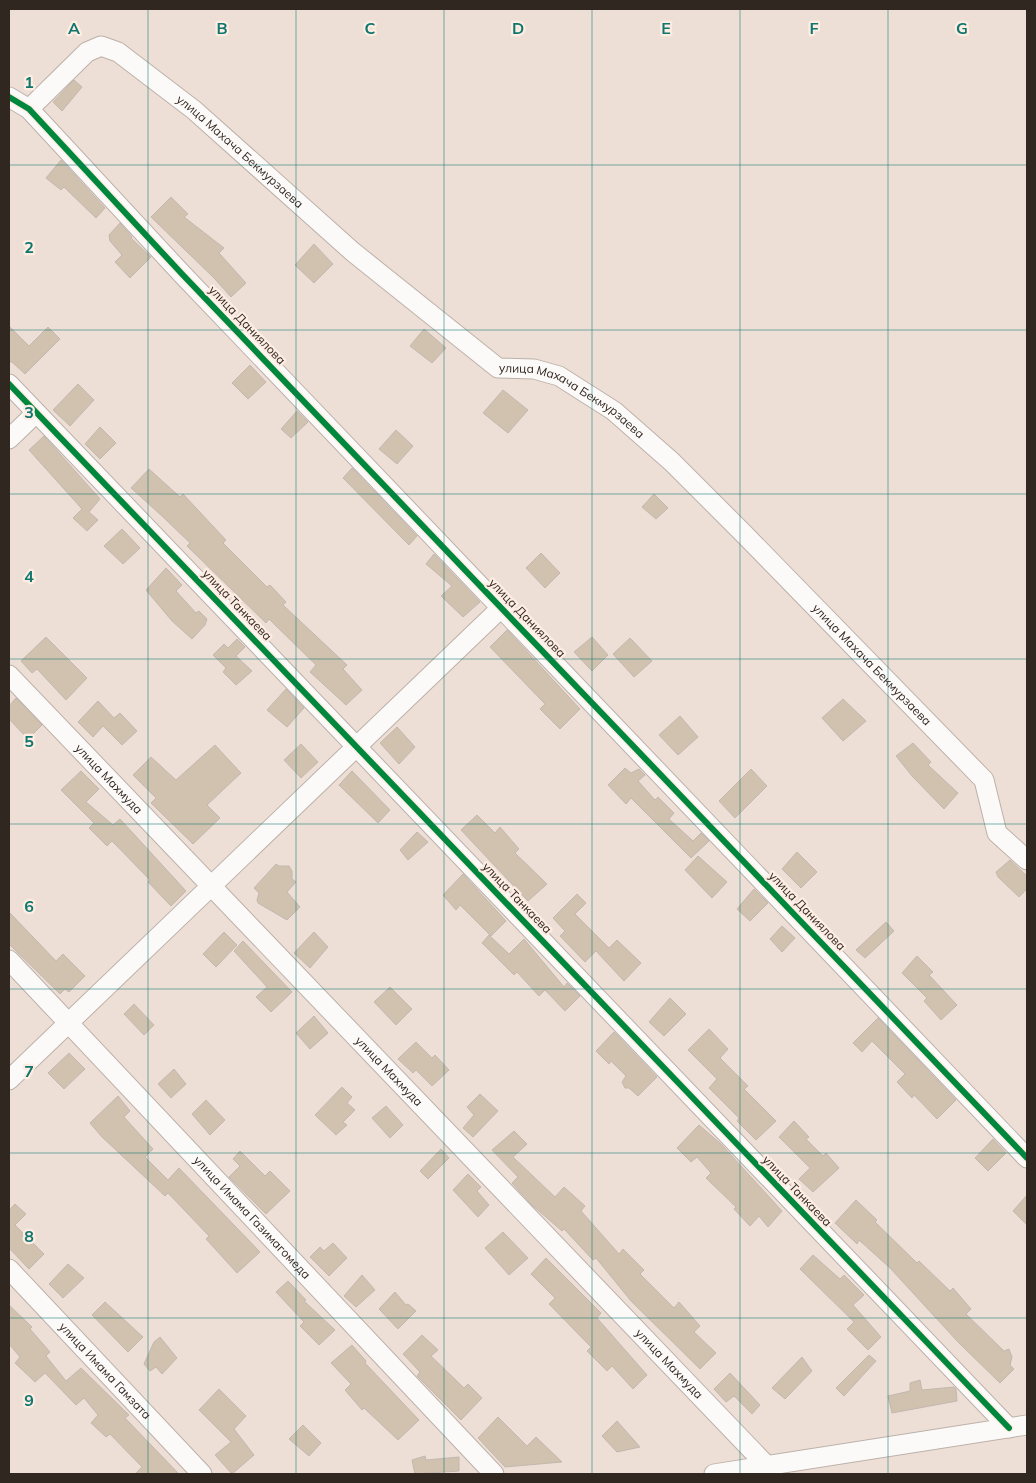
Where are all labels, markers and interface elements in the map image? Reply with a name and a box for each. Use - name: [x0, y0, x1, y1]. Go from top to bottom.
- text: A: [68, 18, 80, 38]
- text: B: [216, 18, 228, 38]
- text: C: [365, 18, 376, 38]
- text: D: [512, 18, 524, 38]
- text: E: [661, 18, 671, 38]
- text: F: [809, 18, 819, 38]
- text: G: [956, 18, 968, 38]
- text: 1: [24, 72, 34, 92]
- street label: улица Махача Бекмурзаева: [174, 91, 307, 211]
- text: 2: [24, 237, 34, 257]
- street label: улица Даниялова: [206, 282, 289, 367]
- street label: улица Махача Бекмурзаева: [499, 360, 648, 441]
- text: 3: [24, 402, 34, 422]
- text: 4: [24, 566, 34, 586]
- street label: улица Танкаева: [200, 566, 275, 643]
- street label: улица Даниялова: [486, 575, 569, 660]
- street label: улица Махача Бекмурзаева: [809, 600, 935, 728]
- text: 5: [24, 731, 34, 751]
- street label: улица Махмуда: [72, 740, 146, 817]
- street label: улица Танкаева: [480, 859, 555, 936]
- street label: улица Даниялова: [766, 868, 849, 953]
- text: 6: [24, 896, 34, 916]
- street label: улица Махмуда: [352, 1033, 426, 1109]
- text: 7: [24, 1061, 34, 1081]
- street label: улица Имама Газимагомеда: [191, 1152, 314, 1282]
- street label: улица Танкаева: [760, 1152, 835, 1229]
- text: 8: [24, 1226, 34, 1246]
- street label: улица Имама Гамзата: [56, 1319, 155, 1422]
- street label: улица Махмуда: [632, 1325, 706, 1402]
- text: 9: [24, 1390, 34, 1410]

